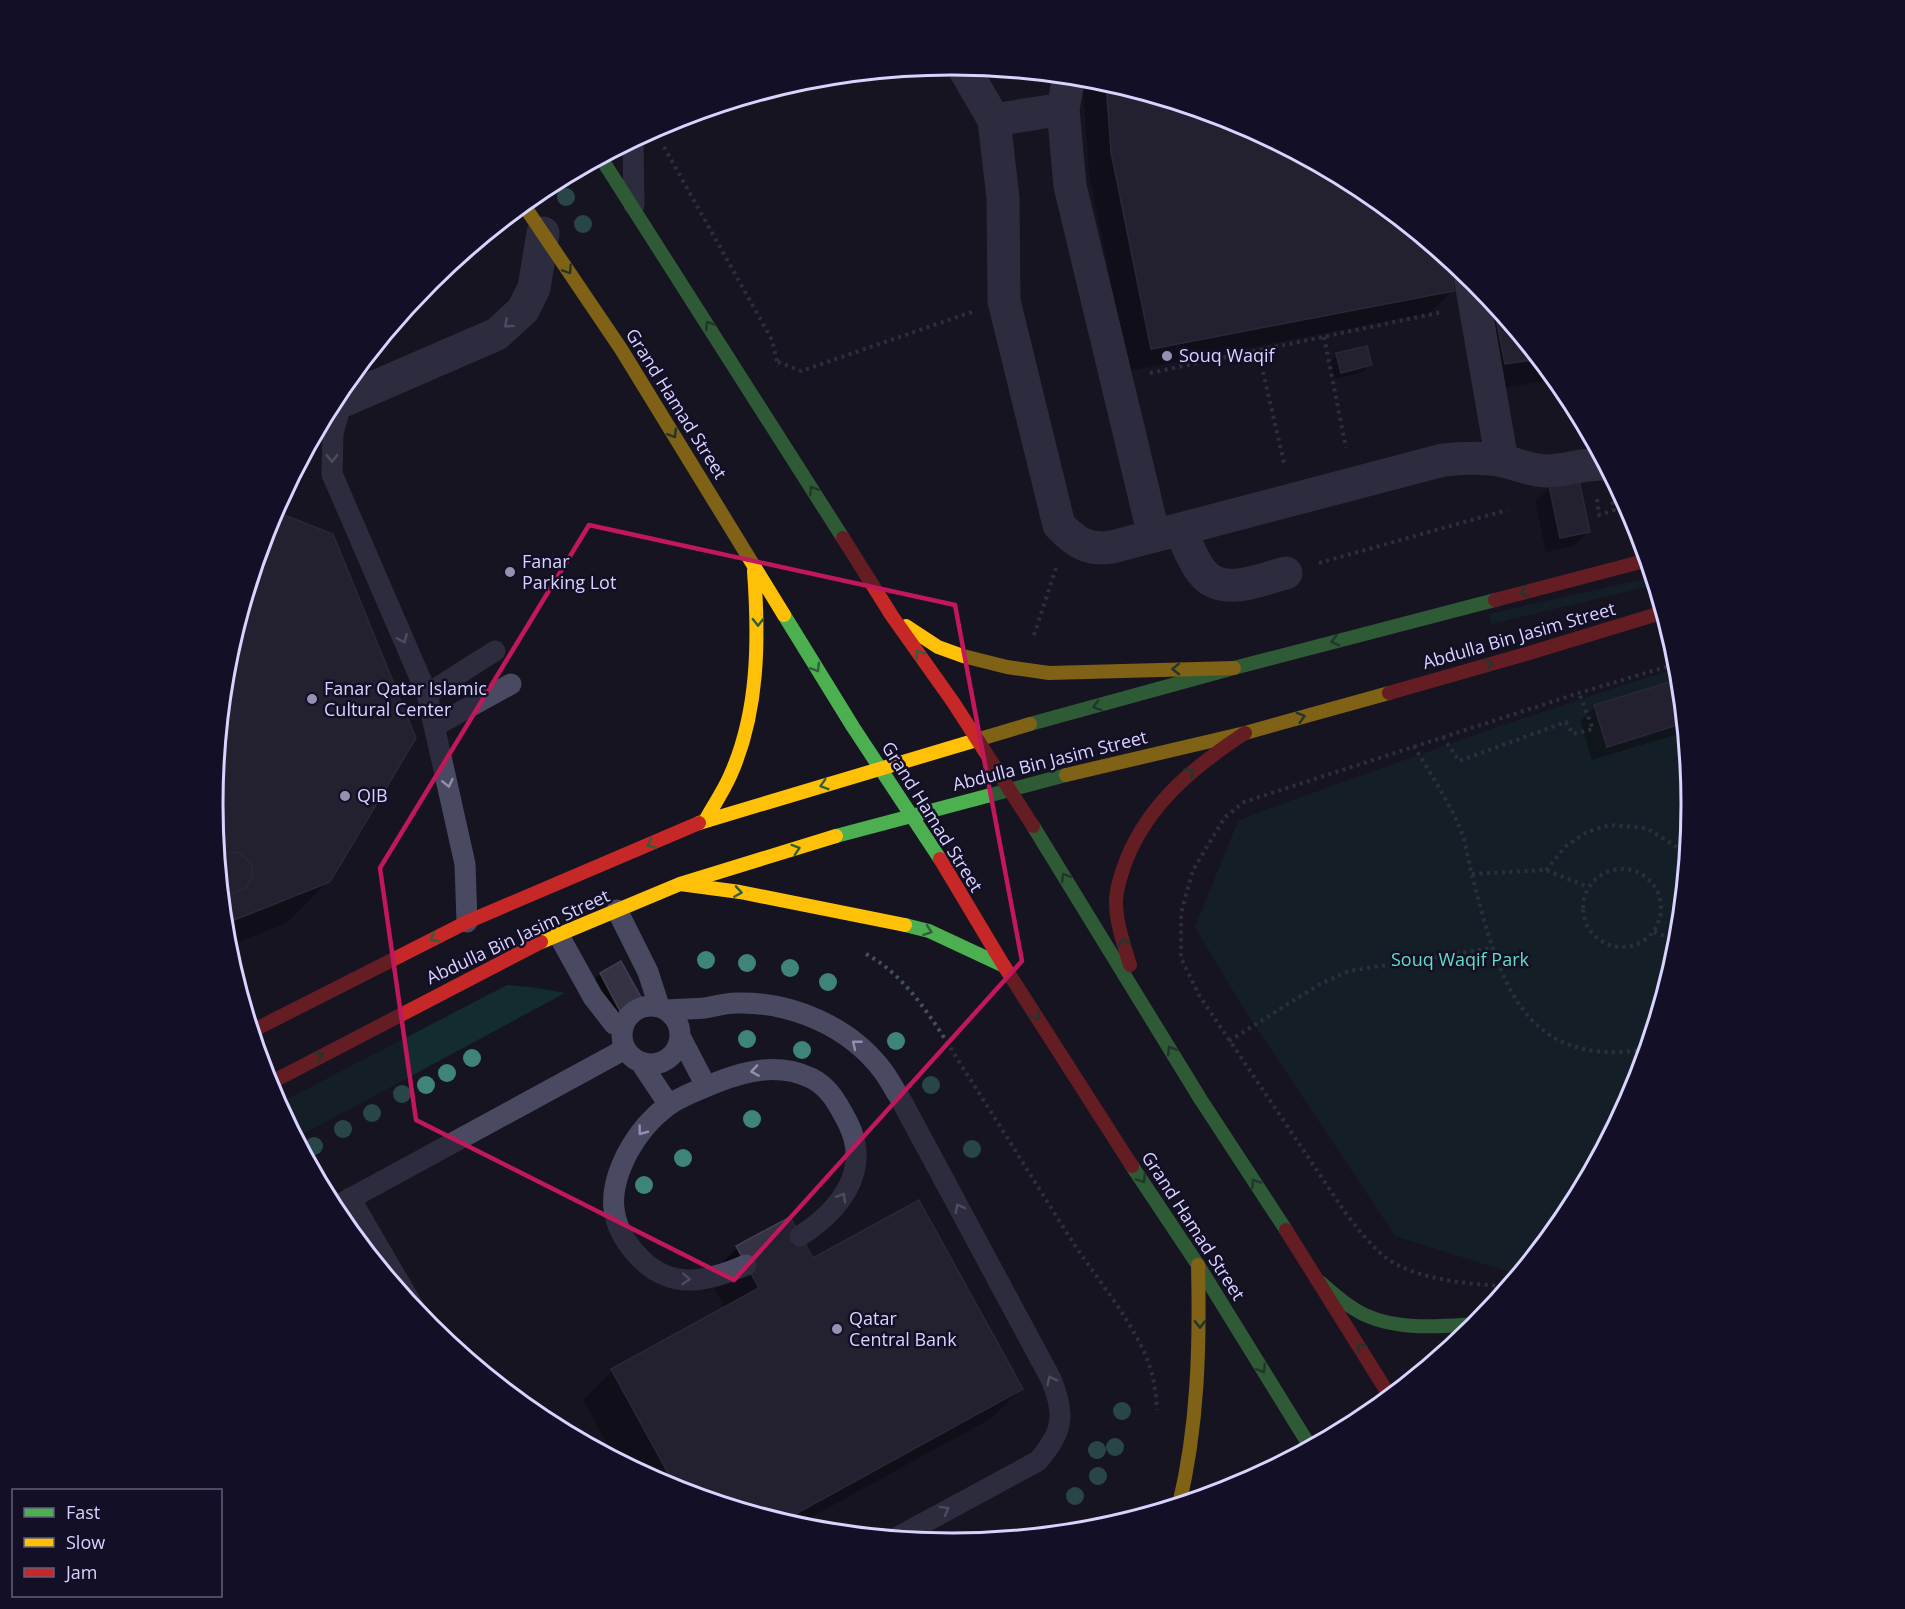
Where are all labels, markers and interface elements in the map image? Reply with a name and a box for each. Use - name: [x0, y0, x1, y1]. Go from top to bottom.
- one-way arrow: [561, 263, 572, 274]
- one-way arrow: [505, 317, 515, 328]
- one-way arrow: [705, 321, 716, 332]
- street label: Grand Hamad Street: [621, 324, 733, 483]
- place label: Souq Waqif: [1179, 343, 1276, 367]
- marker: Souq Waqif: [1160, 349, 1174, 363]
- one-way arrow: [666, 428, 678, 438]
- one-way arrow: [325, 454, 338, 463]
- one-way arrow: [809, 486, 821, 496]
- place label: Fanar Parking Lot: [522, 549, 616, 594]
- marker: Fanar Parking Lot: [503, 565, 517, 579]
- one-way arrow: [1519, 584, 1529, 597]
- street label: Abdulla Bin Jasim Street: [1419, 596, 1618, 674]
- one-way arrow: [752, 617, 764, 626]
- one-way arrow: [395, 632, 407, 643]
- one-way arrow: [1330, 634, 1341, 646]
- one-way arrow: [915, 649, 926, 660]
- one-way arrow: [1483, 659, 1494, 671]
- one-way arrow: [809, 662, 821, 672]
- one-way arrow: [1171, 663, 1180, 675]
- place label: Fanar Qatar Islamic Cultural Center: [324, 676, 487, 721]
- marker: Fanar Qatar Islamic Cultural Center: [305, 692, 319, 706]
- one-way arrow: [1092, 699, 1103, 711]
- one-way arrow: [1295, 712, 1306, 724]
- street label: Abdulla Bin Jasim Street: [950, 724, 1150, 796]
- street label: Grand Hamad Street: [877, 737, 989, 896]
- one-way arrow: [1183, 768, 1194, 779]
- one-way arrow: [440, 778, 453, 788]
- one-way arrow: [820, 778, 830, 790]
- place label: QIB: [357, 783, 388, 807]
- marker: QIB: [338, 789, 352, 803]
- one-way arrow: [647, 837, 658, 849]
- one-way arrow: [790, 844, 801, 856]
- one-way arrow: [1060, 873, 1072, 883]
- street label: Abdulla Bin Jasim Street: [422, 883, 613, 989]
- one-way arrow: [733, 885, 742, 897]
- one-way arrow: [922, 924, 933, 937]
- one-way arrow: [430, 931, 441, 943]
- one-way arrow: [1118, 937, 1131, 947]
- park label: Souq Waqif Park: [1391, 947, 1530, 971]
- one-way arrow: [1028, 1009, 1039, 1020]
- one-way arrow: [852, 1041, 863, 1052]
- one-way arrow: [1167, 1046, 1178, 1057]
- one-way arrow: [313, 1052, 324, 1063]
- one-way arrow: [751, 1064, 760, 1076]
- one-way arrow: [638, 1124, 649, 1135]
- street label: Grand Hamad Street: [1137, 1146, 1251, 1305]
- one-way arrow: [1134, 1173, 1145, 1184]
- one-way arrow: [1251, 1179, 1263, 1189]
- one-way arrow: [835, 1193, 847, 1203]
- one-way arrow: [955, 1204, 966, 1214]
- one-way arrow: [682, 1273, 691, 1286]
- place label: Qatar Central Bank: [849, 1306, 957, 1351]
- one-way arrow: [1194, 1319, 1206, 1328]
- marker: Qatar Central Bank: [830, 1322, 844, 1336]
- one-way arrow: [1357, 1343, 1368, 1354]
- one-way arrow: [1254, 1363, 1266, 1373]
- one-way arrow: [1046, 1375, 1058, 1386]
- legend: [12, 1489, 222, 1597]
- text: Fast: [66, 1500, 100, 1524]
- one-way arrow: [939, 1506, 949, 1518]
- text: Slow: [66, 1530, 105, 1554]
- text: Jam: [64, 1560, 98, 1584]

